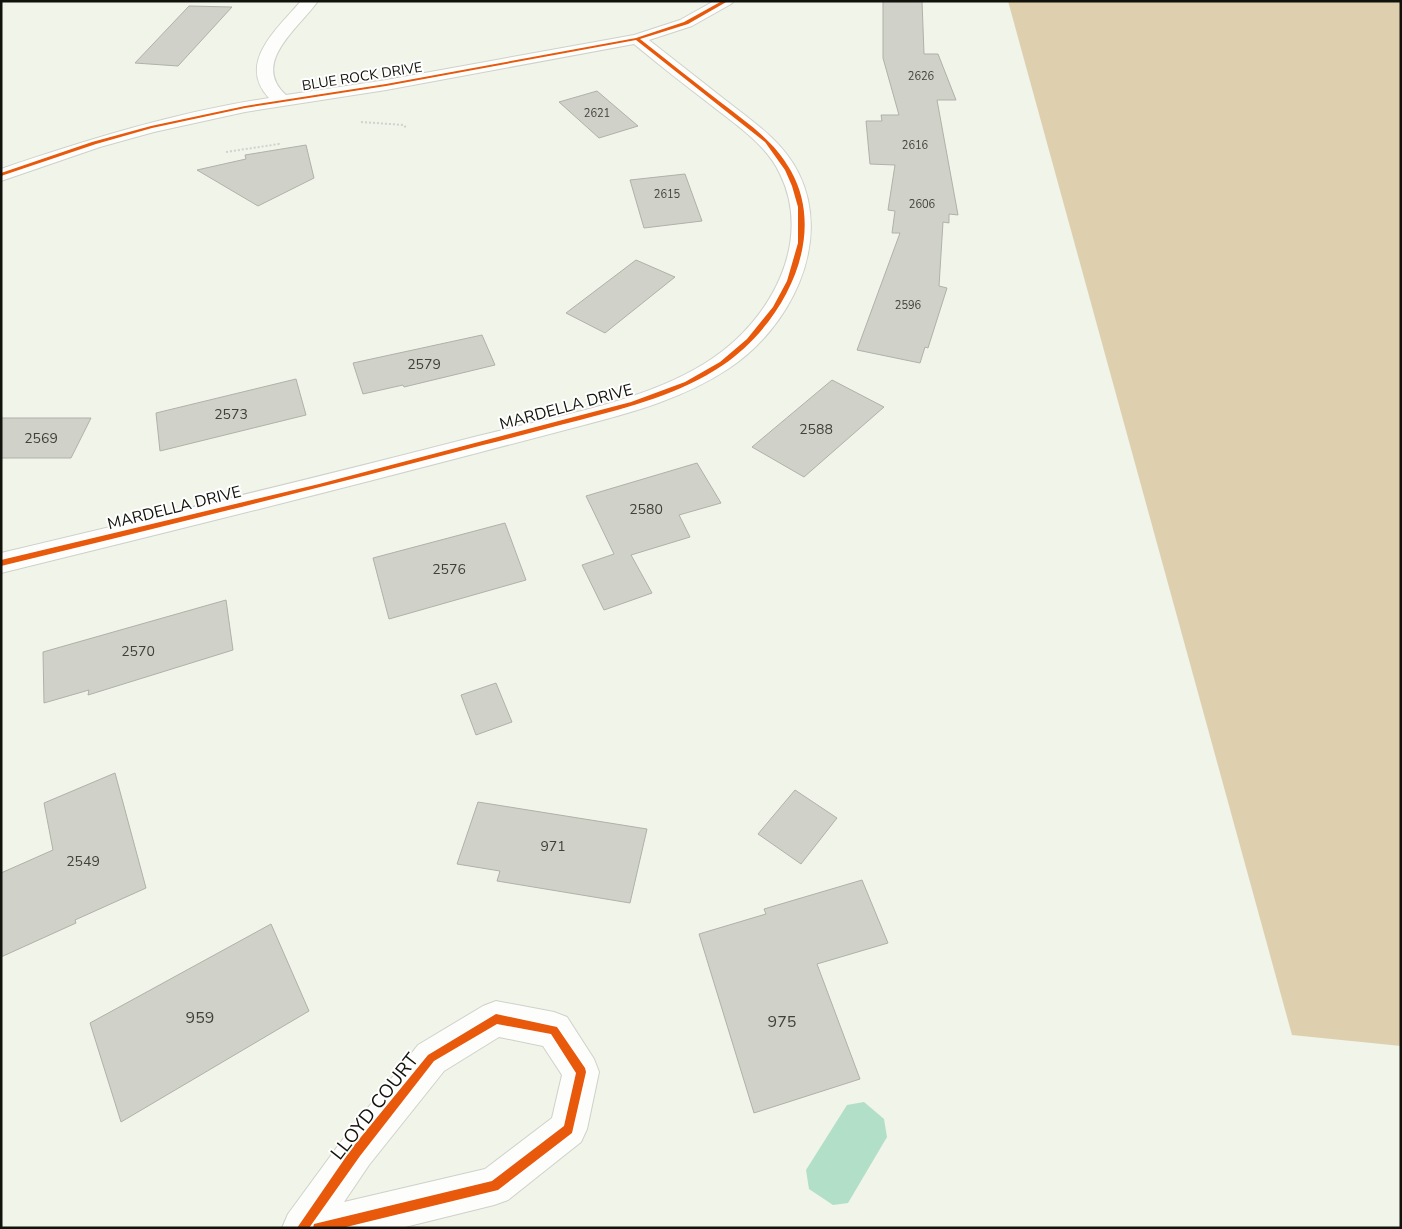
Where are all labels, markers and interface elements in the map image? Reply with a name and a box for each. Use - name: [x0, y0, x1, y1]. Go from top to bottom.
- street label: BLUE ROCK DRIVE: [301, 58, 424, 95]
- house number: 2626: [908, 69, 935, 84]
- house number: 2621: [584, 106, 610, 121]
- house number: 2616: [902, 138, 929, 153]
- house number: 2615: [654, 187, 681, 202]
- house number: 2606: [909, 197, 936, 212]
- house number: 2596: [895, 298, 922, 313]
- house number: 2579: [407, 355, 441, 374]
- street label: MARDELLA DRIVE: [497, 379, 635, 435]
- house number: 2573: [214, 405, 248, 424]
- house number: 2588: [799, 420, 833, 439]
- house number: 2569: [24, 429, 58, 448]
- street label: MARDELLA DRIVE: [105, 481, 243, 535]
- house number: 2580: [629, 500, 663, 519]
- house number: 2576: [432, 560, 466, 579]
- house number: 2570: [121, 642, 155, 661]
- house number: 971: [540, 837, 566, 856]
- house number: 2549: [66, 852, 100, 871]
- house number: 959: [186, 1007, 214, 1029]
- house number: 975: [768, 1011, 796, 1033]
- street label: LLOYD COURT: [325, 1047, 425, 1165]

